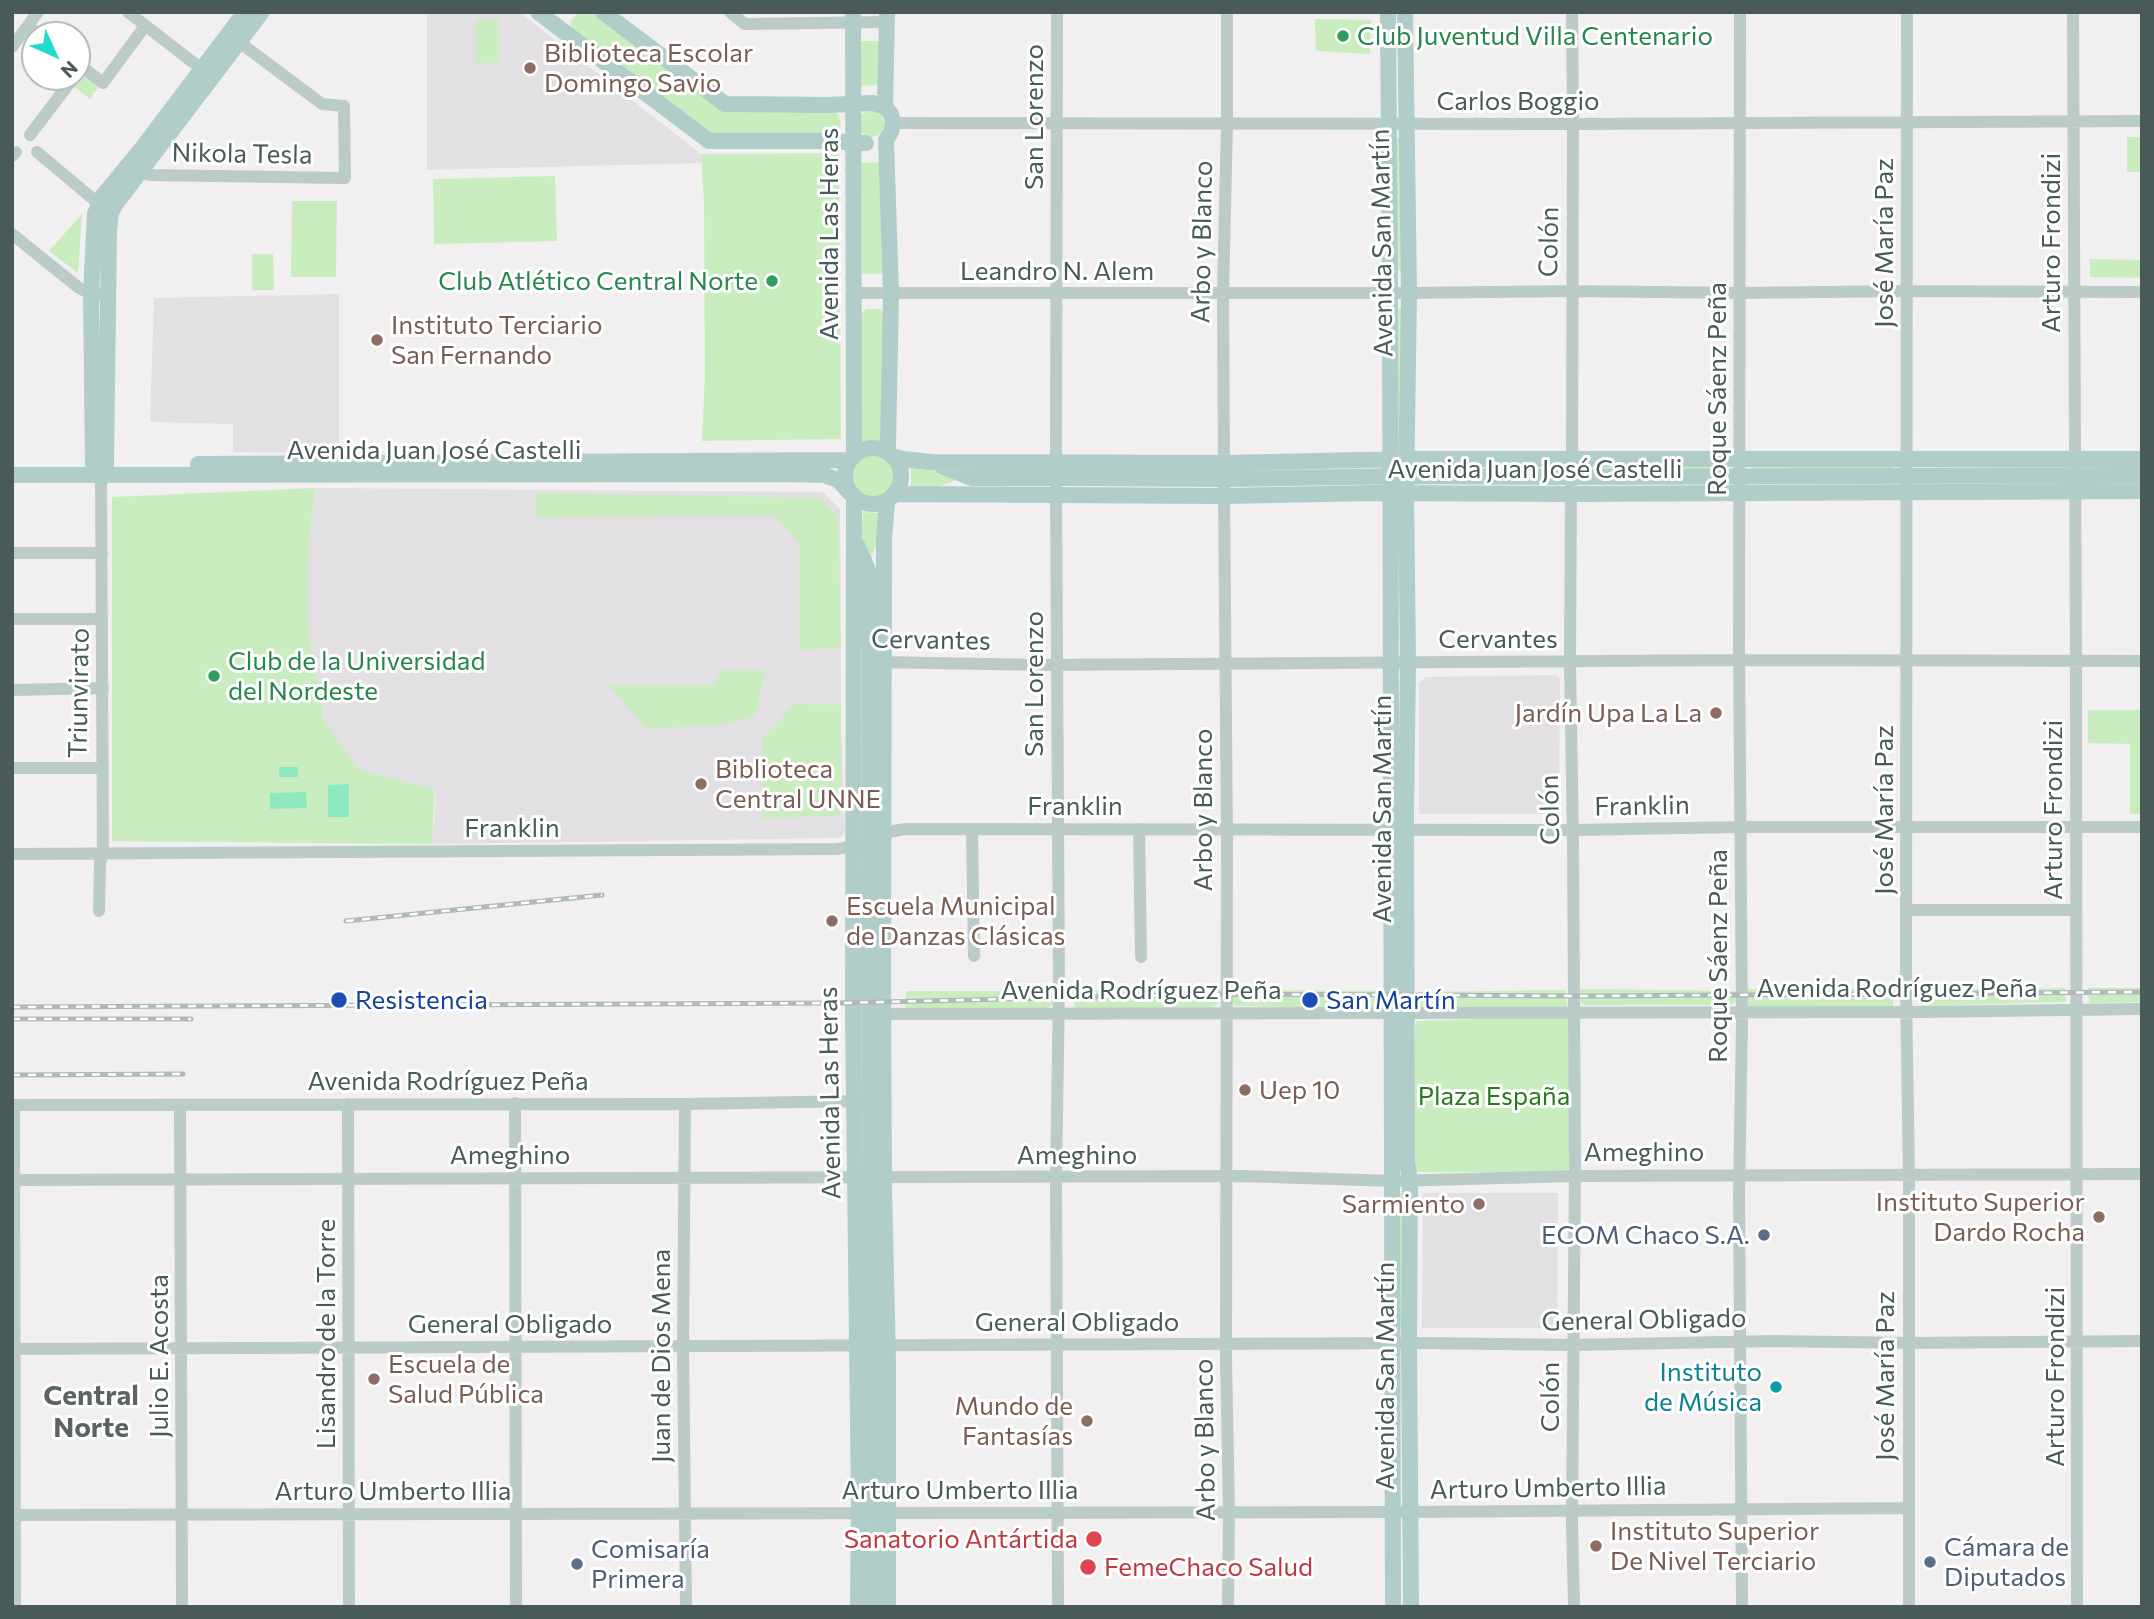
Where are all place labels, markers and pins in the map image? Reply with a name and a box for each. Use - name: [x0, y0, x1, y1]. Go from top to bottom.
- place label: Club Juventud Villa Centenario: [1357, 20, 1713, 52]
- marker: Club Juventud Villa Centenario: [1335, 28, 1351, 44]
- place label: Biblioteca Escolar Domingo Savio: [544, 37, 753, 98]
- marker: Biblioteca Escolar Domingo Savio: [522, 60, 538, 76]
- place label: Club Atlético Central Norte: [438, 265, 758, 297]
- marker: Club Atlético Central Norte: [764, 273, 780, 289]
- place label: Instituto Terciario San Fernando: [391, 309, 602, 370]
- marker: Instituto Terciario San Fernando: [369, 332, 385, 348]
- place label: Club de la Universidad del Nordeste: [228, 645, 485, 706]
- marker: Club de la Universidad del Nordeste: [206, 668, 222, 684]
- place label: Jardín Upa La La: [1514, 697, 1702, 729]
- marker: Jardín Upa La La: [1708, 705, 1724, 721]
- place label: Biblioteca Central UNNE: [715, 753, 881, 814]
- marker: Biblioteca Central UNNE: [693, 776, 709, 792]
- place label: Escuela Municipal de Danzas Clásicas: [846, 890, 1065, 951]
- marker: Escuela Municipal de Danzas Clásicas: [824, 913, 840, 929]
- place label: Resistencia: [355, 984, 488, 1016]
- place label: San Martín: [1326, 984, 1456, 1016]
- marker: Resistencia: [329, 990, 349, 1010]
- marker: San Martín: [1300, 990, 1320, 1010]
- place label: Uep 10: [1259, 1074, 1340, 1106]
- marker: Uep 10: [1237, 1082, 1253, 1098]
- place label: Instituto Superior Dardo Rocha: [1876, 1186, 2085, 1248]
- place label: Sarmiento: [1342, 1188, 1465, 1220]
- marker: Sarmiento: [1471, 1196, 1487, 1212]
- marker: Instituto Superior Dardo Rocha: [2091, 1209, 2107, 1225]
- place label: ECOM Chaco S.A.: [1541, 1219, 1750, 1251]
- marker: ECOM Chaco S.A.: [1756, 1227, 1772, 1243]
- place label: Escuela de Salud Pública: [388, 1348, 544, 1410]
- place label: Instituto de Música: [1644, 1356, 1762, 1418]
- marker: Escuela de Salud Pública: [366, 1371, 382, 1387]
- marker: Instituto de Música: [1768, 1379, 1784, 1395]
- place label: Mundo de Fantasías: [954, 1390, 1073, 1452]
- marker: Mundo de Fantasías: [1079, 1413, 1095, 1429]
- place label: Instituto Superior De Nivel Terciario: [1610, 1515, 1819, 1576]
- place label: Sanatorio Antártida: [844, 1523, 1078, 1555]
- marker: Sanatorio Antártida: [1084, 1529, 1104, 1549]
- place label: Cámara de Diputados: [1944, 1531, 2069, 1592]
- place label: Comisaría Primera: [591, 1533, 710, 1594]
- marker: Instituto Superior De Nivel Terciario: [1588, 1538, 1604, 1554]
- place label: FemeChaco Salud: [1104, 1551, 1313, 1583]
- marker: Cámara de Diputados: [1922, 1554, 1938, 1570]
- marker: Comisaría Primera: [569, 1556, 585, 1572]
- marker: FemeChaco Salud: [1078, 1557, 1098, 1577]

